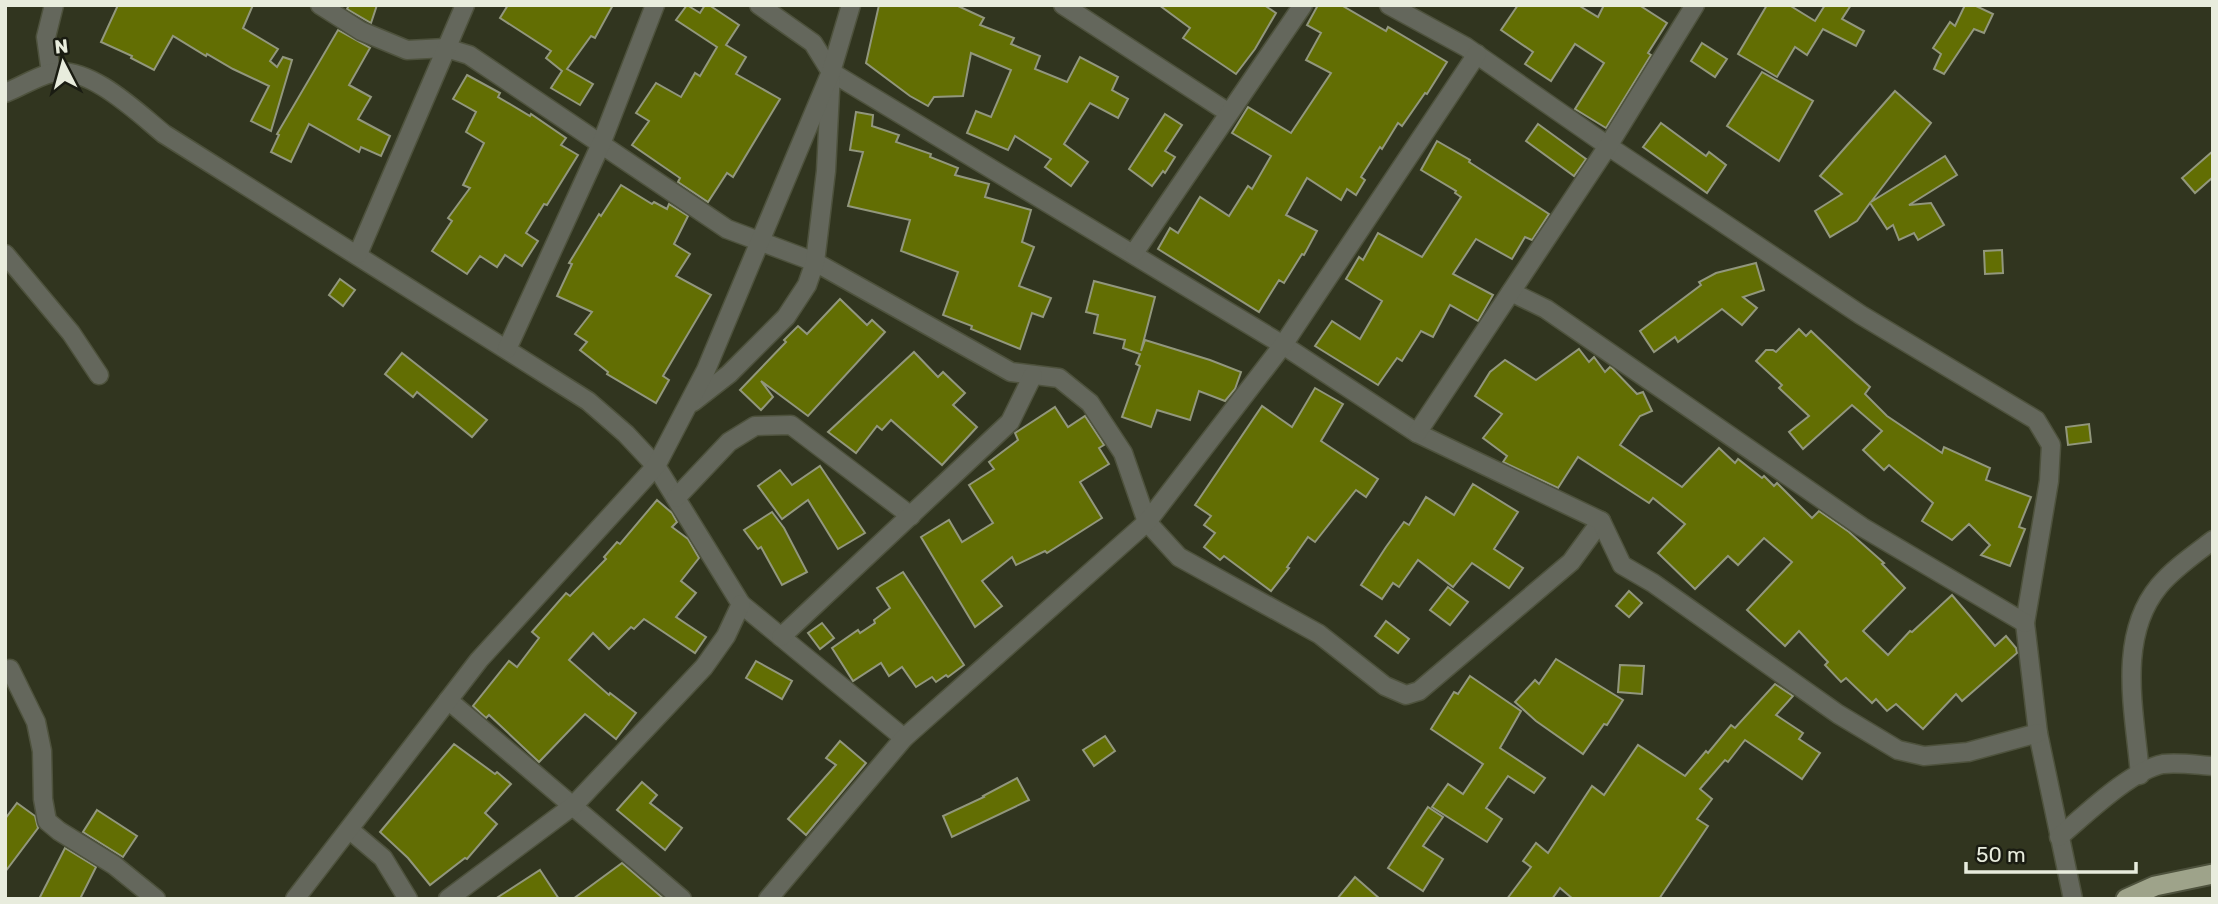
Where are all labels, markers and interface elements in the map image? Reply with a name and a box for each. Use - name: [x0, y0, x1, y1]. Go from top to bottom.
- north arrow: [28, 28, 98, 98]
- text: N: [53, 34, 69, 59]
- scale bar: [1966, 830, 2136, 874]
- text: 50 m: [1976, 842, 2026, 867]

